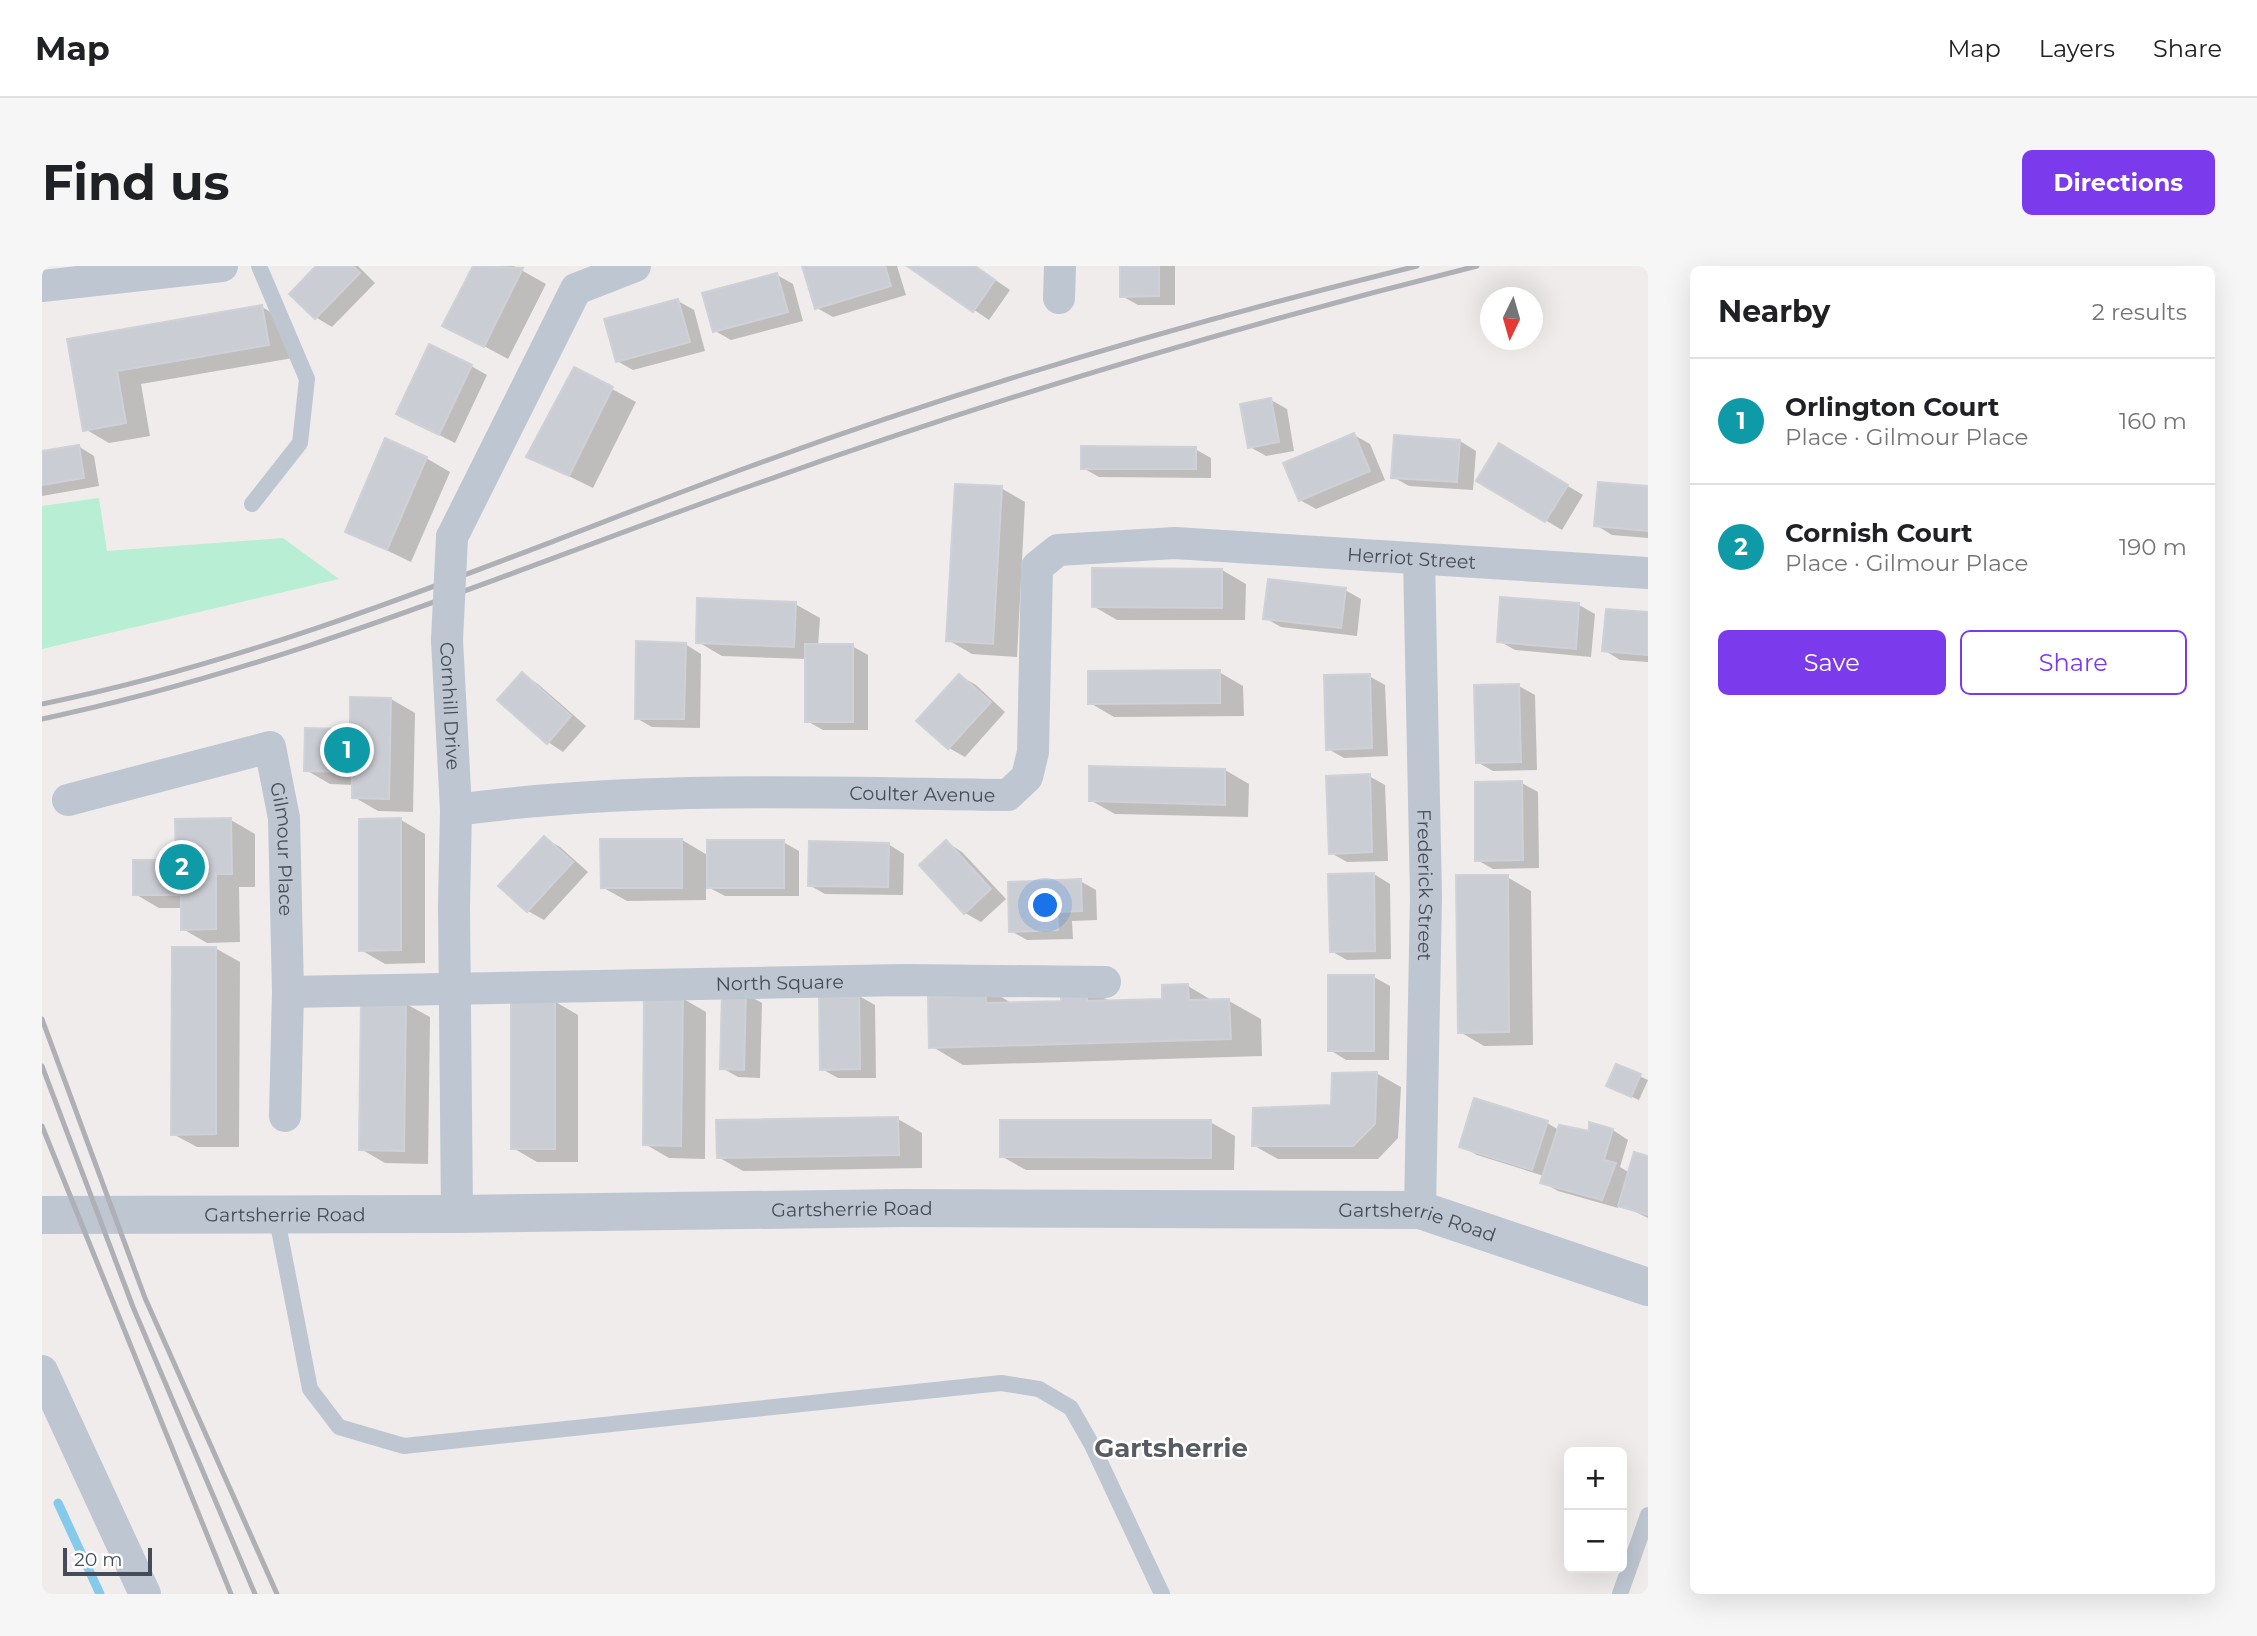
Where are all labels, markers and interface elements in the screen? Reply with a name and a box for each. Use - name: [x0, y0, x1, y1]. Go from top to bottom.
- text: Map: [35, 28, 110, 68]
- text: Map: [1947, 34, 2001, 63]
- text: Layers: [2039, 34, 2115, 63]
- text: Share: [2153, 34, 2222, 63]
- button: Directions: [2022, 150, 2215, 215]
- text: Find us: [42, 153, 230, 212]
- north arrow: [1480, 287, 1543, 350]
- text: Nearby: [1718, 293, 1830, 330]
- text: 2 results: [2092, 298, 2187, 326]
- text: Orlington Court: [1785, 391, 1999, 423]
- text: 1: [1736, 407, 1746, 435]
- text: 160 m: [2119, 407, 2187, 435]
- text: Place · Gilmour Place: [1785, 423, 2028, 451]
- text: Cornish Court: [1785, 517, 1973, 549]
- text: 2: [1734, 533, 1748, 561]
- text: 190 m: [2119, 533, 2187, 561]
- street label: Herriot Street: [1346, 543, 1477, 574]
- text: Place · Gilmour Place: [1785, 549, 2028, 577]
- button: Save: [1718, 630, 1946, 695]
- button: Share: [1960, 630, 2187, 695]
- street label: Cornhill Drive: [435, 641, 465, 771]
- pin: 1: [324, 724, 370, 776]
- street label: Gilmour Place: [265, 780, 297, 916]
- street label: Coulter Avenue: [849, 782, 995, 807]
- street label: Frederick Street: [1412, 809, 1437, 961]
- pin: 2: [159, 841, 205, 893]
- your location: [1028, 888, 1062, 922]
- street label: North Square: [715, 970, 844, 996]
- street label: Gartsherrie Road: [771, 1197, 933, 1222]
- street label: Gartsherrie Road: [1338, 1199, 1499, 1247]
- street label: Gartsherrie Road: [204, 1203, 366, 1227]
- district label: Gartsherrie: [1094, 1432, 1248, 1464]
- map controls: [1564, 1447, 1627, 1573]
- button: +: [1564, 1447, 1627, 1510]
- button: −: [1564, 1510, 1627, 1573]
- scale bar: [63, 1545, 152, 1577]
- text: 20 m: [74, 1548, 122, 1571]

